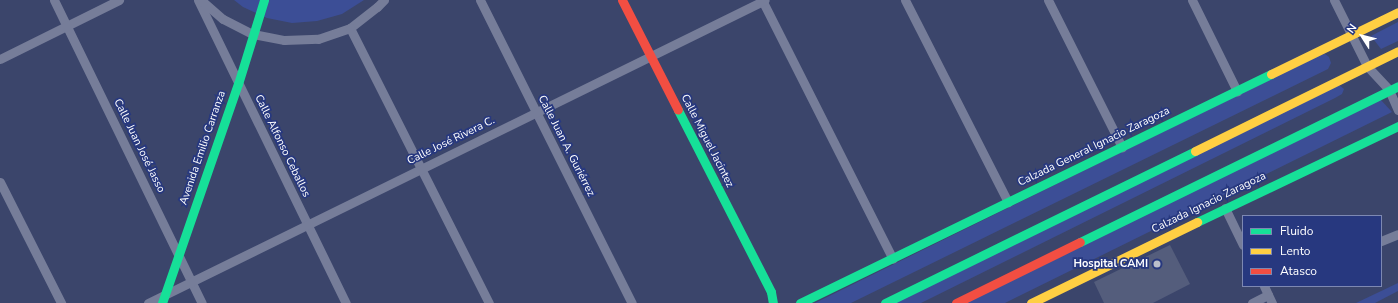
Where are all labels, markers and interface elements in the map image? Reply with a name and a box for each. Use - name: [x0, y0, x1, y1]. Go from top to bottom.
- north arrow: [1342, 16, 1382, 56]
- text: N: [1343, 21, 1360, 36]
- street label: Avenida Emilio Carranza: [177, 89, 229, 207]
- street label: Calle Miguel Jacintez: [678, 92, 736, 190]
- street label: Calle Alfonso Ceballos: [251, 93, 313, 199]
- street label: Calle Juan A. Guriérrez: [535, 93, 597, 199]
- street label: Calle Juan José Jasso: [111, 97, 167, 195]
- street label: Calzada General Ignacio Zaragoza: [1016, 104, 1172, 190]
- street label: Calle José Rivera C.: [405, 114, 497, 168]
- street label: Calzada Ignacio Zaragoza: [1150, 170, 1268, 236]
- legend: [1242, 215, 1382, 287]
- text: Fluido: [1280, 223, 1313, 239]
- text: Lento: [1280, 243, 1310, 259]
- place label: Hospital CAMI: [1074, 257, 1148, 271]
- marker: Hospital CAMI: [1151, 258, 1163, 270]
- text: Atasco: [1280, 263, 1317, 279]

